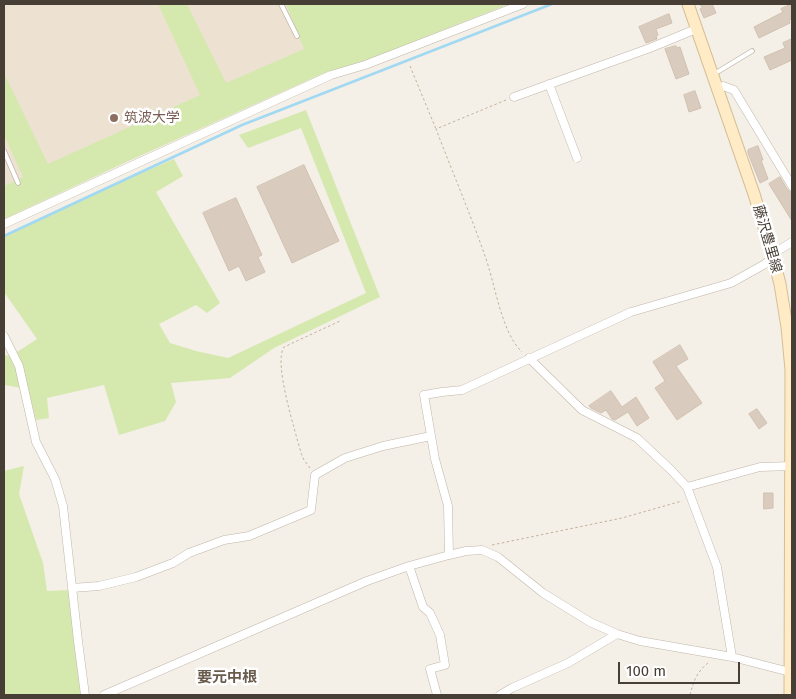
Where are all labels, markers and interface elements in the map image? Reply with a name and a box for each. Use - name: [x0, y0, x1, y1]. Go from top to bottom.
- place label: 筑波大学: [124, 110, 180, 126]
- marker: 筑波大学: [108, 112, 120, 124]
- street label: 藤沢豊里線: [749, 203, 785, 275]
- scale bar: [621, 652, 744, 684]
- text: 100 m: [626, 662, 666, 680]
- district label: 要元中根: [197, 669, 257, 687]

